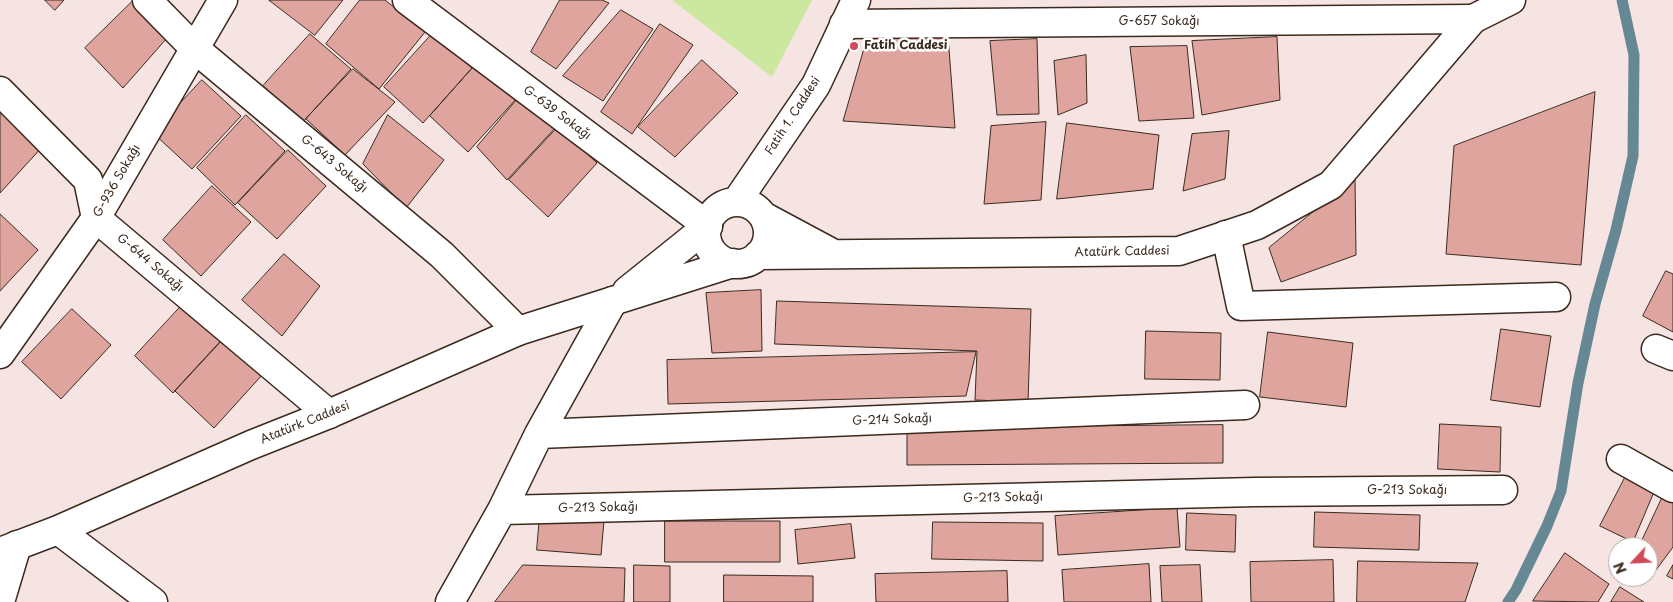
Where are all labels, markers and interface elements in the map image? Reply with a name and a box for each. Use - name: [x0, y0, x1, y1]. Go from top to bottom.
- street label: G-657 Sokağı: [1119, 15, 1199, 29]
- place label: Fatih Caddesi: [864, 39, 947, 53]
- marker: Fatih Caddesi: [848, 40, 860, 52]
- street label: Fatih 1. Caddesi: [762, 74, 824, 158]
- street label: G-639 Sokağı: [520, 83, 594, 143]
- street label: G-643 Sokağı: [298, 132, 370, 196]
- street label: G-936 Sokağı: [90, 142, 144, 220]
- street label: G-644 Sokağı: [114, 231, 186, 295]
- street label: Atatürk Caddesi: [1074, 244, 1170, 260]
- street label: Atatürk Caddesi: [258, 399, 352, 447]
- street label: G-214 Sokağı: [852, 411, 932, 429]
- street label: G-213 Sokağı: [1367, 484, 1447, 498]
- street label: G-213 Sokağı: [963, 490, 1043, 506]
- street label: G-213 Sokağı: [558, 500, 638, 516]
- north arrow: [1608, 537, 1658, 587]
- text: N: [1608, 559, 1632, 578]

